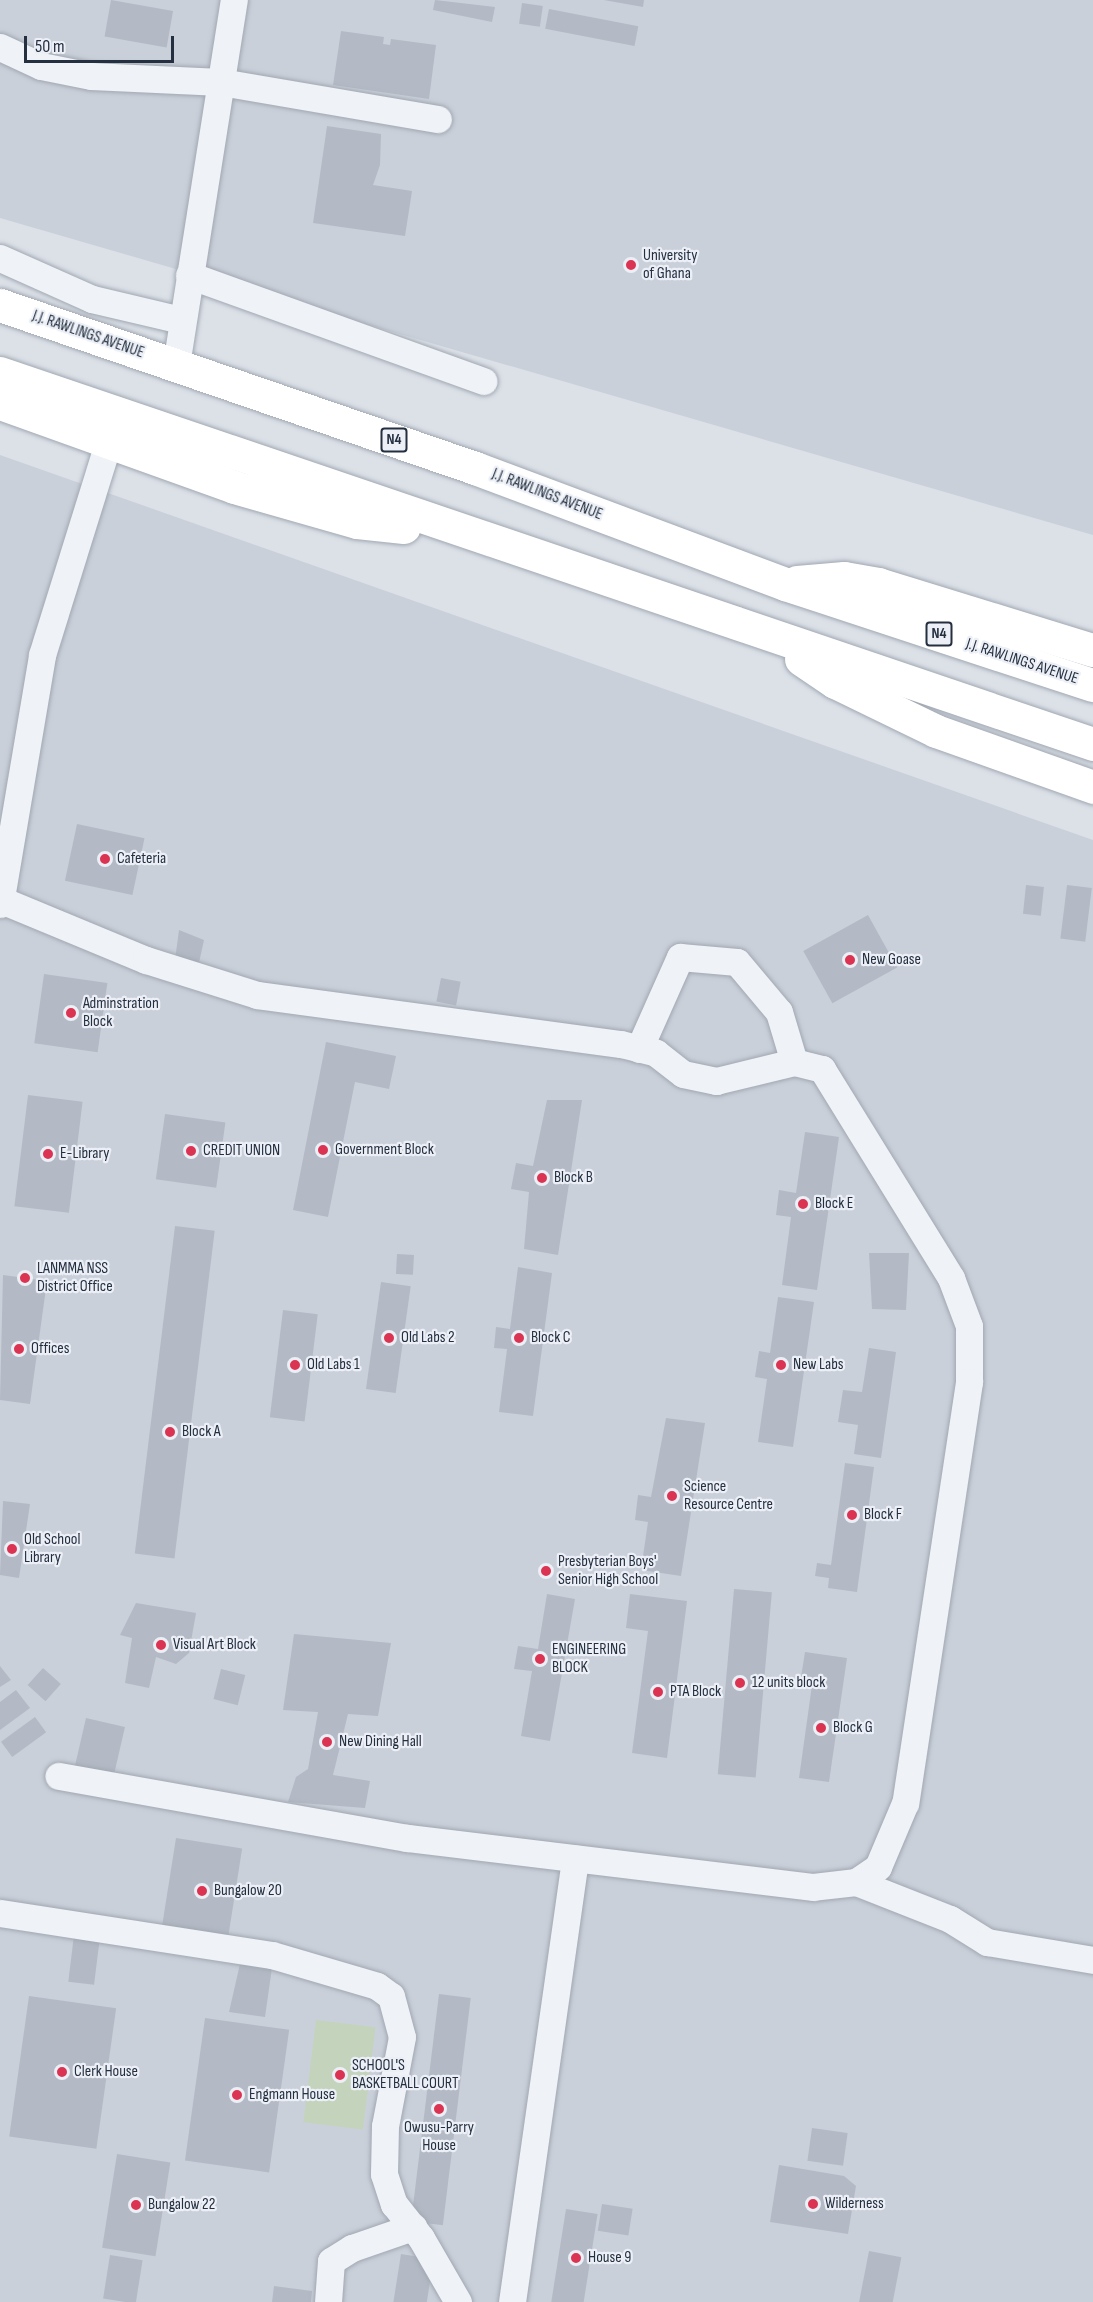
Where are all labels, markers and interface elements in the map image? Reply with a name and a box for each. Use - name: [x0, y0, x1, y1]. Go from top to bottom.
- scale bar: [27, 24, 177, 62]
- text: 50 m: [35, 36, 65, 57]
- place label: University of Ghana: [643, 246, 697, 284]
- marker: University of Ghana: [624, 258, 638, 272]
- street label: J.J. RAWLINGS AVENUE: [30, 307, 146, 363]
- road number: N4: [380, 428, 408, 452]
- street label: J.J. RAWLINGS AVENUE: [489, 465, 605, 525]
- road number: N4: [926, 622, 952, 646]
- street label: J.J. RAWLINGS AVENUE: [963, 635, 1081, 689]
- place label: Cafeteria: [117, 849, 166, 869]
- marker: Cafeteria: [98, 852, 112, 866]
- place label: New Goase: [862, 950, 921, 970]
- marker: New Goase: [843, 953, 857, 967]
- place label: Adminstration Block: [83, 994, 159, 1032]
- marker: Adminstration Block: [64, 1006, 78, 1020]
- place label: Government Block: [335, 1140, 434, 1160]
- place label: CREDIT UNION: [203, 1141, 280, 1161]
- marker: Government Block: [316, 1143, 330, 1157]
- place label: E-Library: [60, 1144, 109, 1164]
- marker: CREDIT UNION: [184, 1144, 198, 1158]
- marker: E-Library: [41, 1147, 55, 1161]
- place label: Block B: [554, 1168, 593, 1188]
- marker: Block B: [535, 1171, 549, 1185]
- place label: Block E: [815, 1194, 853, 1214]
- marker: Block E: [796, 1197, 810, 1211]
- place label: LANMMA NSS District Office: [37, 1259, 113, 1297]
- marker: LANMMA NSS District Office: [18, 1271, 32, 1285]
- place label: Old Labs 2: [401, 1328, 455, 1348]
- place label: Block C: [531, 1328, 571, 1348]
- marker: Old Labs 2: [382, 1331, 396, 1345]
- marker: Block C: [512, 1331, 526, 1345]
- place label: Offices: [31, 1339, 70, 1359]
- marker: Offices: [12, 1342, 26, 1356]
- place label: Old Labs 1: [307, 1355, 360, 1375]
- place label: New Labs: [793, 1355, 844, 1375]
- marker: Old Labs 1: [288, 1358, 302, 1372]
- marker: New Labs: [774, 1358, 788, 1372]
- place label: Block A: [182, 1422, 221, 1442]
- marker: Block A: [163, 1425, 177, 1439]
- place label: Science Resource Centre: [684, 1477, 773, 1515]
- marker: Science Resource Centre: [665, 1489, 679, 1503]
- place label: Block F: [864, 1505, 902, 1525]
- marker: Block F: [845, 1508, 859, 1522]
- place label: Old School Library: [24, 1530, 80, 1568]
- marker: Old School Library: [5, 1542, 19, 1556]
- place label: Presbyterian Boys' Senior High School: [558, 1552, 658, 1590]
- marker: Presbyterian Boys' Senior High School: [539, 1564, 553, 1578]
- place label: Visual Art Block: [173, 1635, 256, 1655]
- marker: Visual Art Block: [154, 1638, 168, 1652]
- place label: ENGINEERING BLOCK: [552, 1640, 626, 1678]
- marker: ENGINEERING BLOCK: [533, 1652, 547, 1666]
- place label: 12 units block: [752, 1673, 825, 1693]
- marker: 12 units block: [733, 1676, 747, 1690]
- place label: PTA Block: [670, 1682, 721, 1702]
- marker: PTA Block: [651, 1685, 665, 1699]
- place label: Block G: [833, 1718, 873, 1738]
- marker: Block G: [814, 1721, 828, 1735]
- place label: New Dining Hall: [339, 1732, 422, 1752]
- marker: New Dining Hall: [320, 1735, 334, 1749]
- place label: Bungalow 20: [214, 1881, 282, 1901]
- marker: Bungalow 20: [195, 1884, 209, 1898]
- place label: SCHOOL'S BASKETBALL COURT: [352, 2056, 458, 2094]
- place label: Clerk House: [74, 2062, 138, 2082]
- marker: Clerk House: [55, 2065, 69, 2079]
- marker: SCHOOL'S BASKETBALL COURT: [333, 2068, 347, 2082]
- place label: Engmann House: [249, 2085, 335, 2105]
- marker: Engmann House: [230, 2088, 244, 2102]
- marker: Owusu-Parry House: [432, 2102, 446, 2116]
- place label: Owusu-Parry House: [404, 2118, 474, 2156]
- place label: Wilderness: [825, 2194, 884, 2214]
- place label: Bungalow 22: [148, 2195, 215, 2215]
- marker: Wilderness: [806, 2197, 820, 2211]
- marker: Bungalow 22: [129, 2198, 143, 2212]
- place label: House 9: [588, 2248, 631, 2268]
- marker: House 9: [569, 2251, 583, 2265]

